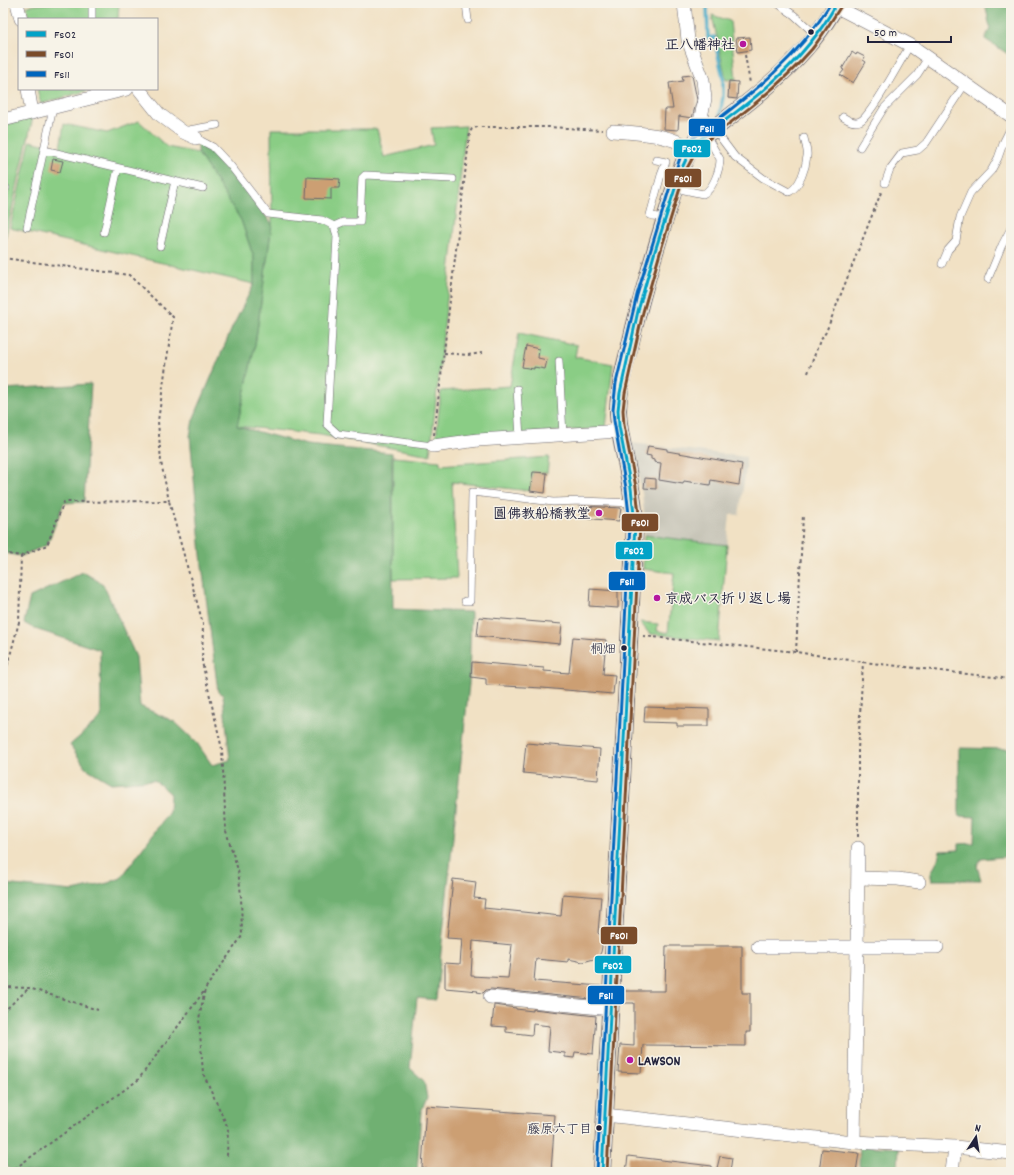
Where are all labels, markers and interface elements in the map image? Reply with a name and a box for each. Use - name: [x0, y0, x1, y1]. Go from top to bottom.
- legend: [18, 18, 158, 90]
- scale bar: [868, 18, 951, 44]
- text: 50 m: [874, 25, 897, 42]
- text: Fs02: [54, 27, 76, 44]
- unlabelled marker: [806, 27, 816, 37]
- place label: 正八幡神社: [665, 36, 735, 56]
- marker: 正八幡神社: [738, 39, 748, 49]
- text: Fs01: [54, 47, 74, 64]
- text: Fs11: [54, 67, 70, 84]
- line badge: Fs11: [688, 118, 726, 137]
- text: Fs11: [700, 122, 714, 138]
- line badge: Fs02: [673, 139, 711, 158]
- text: Fs02: [682, 142, 702, 158]
- line badge: Fs01: [664, 168, 702, 188]
- text: Fs01: [674, 172, 692, 188]
- place label: 圓佛教船橋教堂: [493, 505, 591, 525]
- marker: 圓佛教船橋教堂: [594, 508, 604, 518]
- line badge: Fs01: [621, 513, 659, 532]
- text: Fs01: [631, 516, 649, 532]
- line badge: Fs02: [615, 541, 653, 560]
- text: Fs02: [624, 544, 644, 560]
- line badge: Fs11: [608, 571, 646, 591]
- text: Fs11: [620, 575, 634, 591]
- place label: 京成バス折り返し場: [665, 590, 791, 610]
- marker: 京成バス折り返し場: [652, 593, 662, 603]
- place label: 桐畑: [590, 641, 616, 660]
- marker: 桐畑: [619, 643, 629, 653]
- line badge: Fs01: [600, 926, 638, 945]
- text: Fs01: [610, 929, 628, 945]
- line badge: Fs02: [594, 955, 632, 974]
- text: Fs02: [603, 959, 623, 975]
- line badge: Fs11: [587, 985, 625, 1005]
- text: Fs11: [599, 989, 613, 1005]
- place label: LAWSON: [638, 1052, 681, 1072]
- marker: LAWSON: [625, 1055, 635, 1065]
- north arrow: [956, 1117, 996, 1157]
- place label: 藤原六丁目: [527, 1121, 592, 1140]
- text: N: [973, 1121, 983, 1138]
- marker: 藤原六丁目: [594, 1123, 604, 1133]

